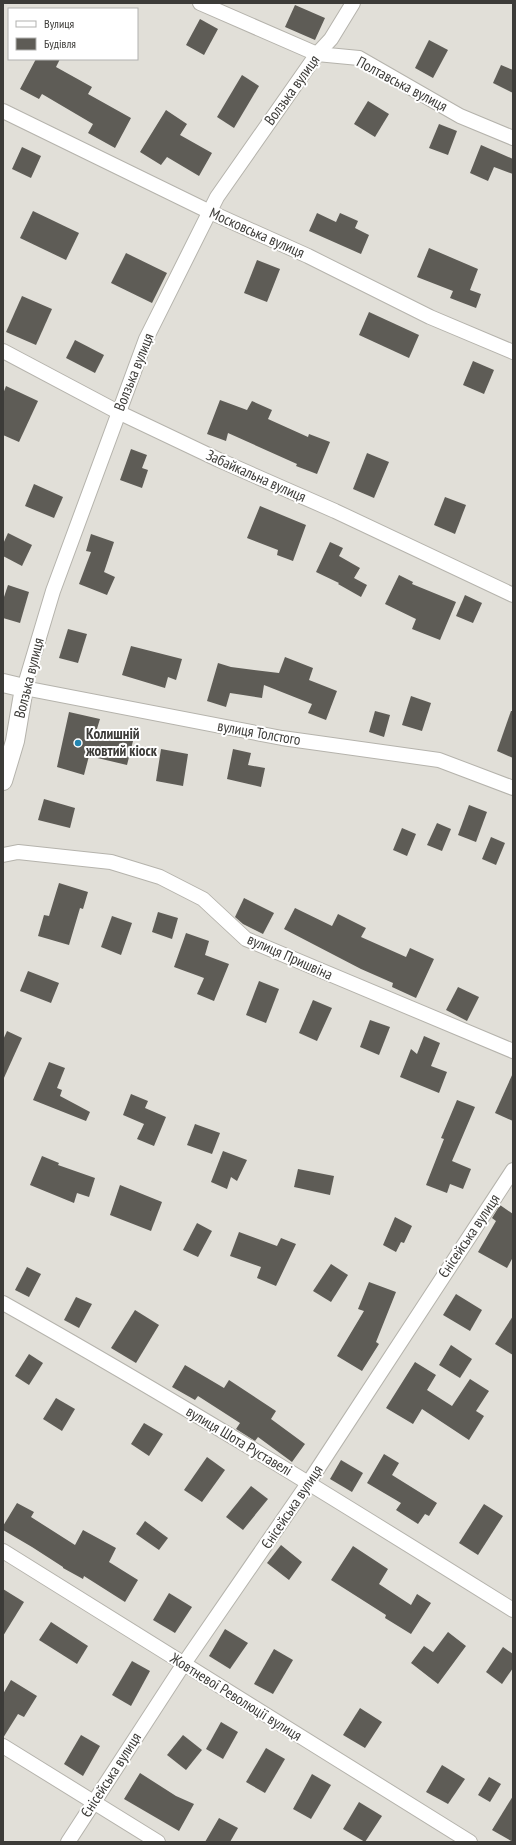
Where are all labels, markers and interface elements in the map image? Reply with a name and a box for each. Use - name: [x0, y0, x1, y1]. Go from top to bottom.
- legend: [8, 8, 138, 60]
- text: Вулиця: [44, 16, 74, 31]
- text: Будівля: [44, 36, 76, 51]
- street label: Волзька вулиця: [260, 51, 324, 129]
- street label: Полтавська вулиця: [354, 52, 451, 115]
- street label: Московська вулиця: [207, 203, 308, 262]
- street label: Волзька вулиця: [109, 330, 158, 413]
- street label: Забайкальна вулиця: [203, 445, 309, 506]
- street label: Волзька вулиця: [9, 636, 48, 720]
- street label: вулиця Толстого: [216, 716, 302, 749]
- place label: Колишній жовтий кіоск: [85, 724, 158, 760]
- marker: Колишній жовтий кіоск: [73, 738, 83, 748]
- street label: вулиця Пришвіна: [245, 929, 336, 984]
- street label: Єнісейська вулиця: [434, 1190, 504, 1281]
- street label: вулиця Шота Руставелі: [183, 1401, 296, 1480]
- street label: Єнісейська вулиця: [257, 1461, 327, 1552]
- street label: Жовтневої Революції вулиця: [166, 1648, 306, 1745]
- street label: Єнісейська вулиця: [76, 1729, 145, 1821]

